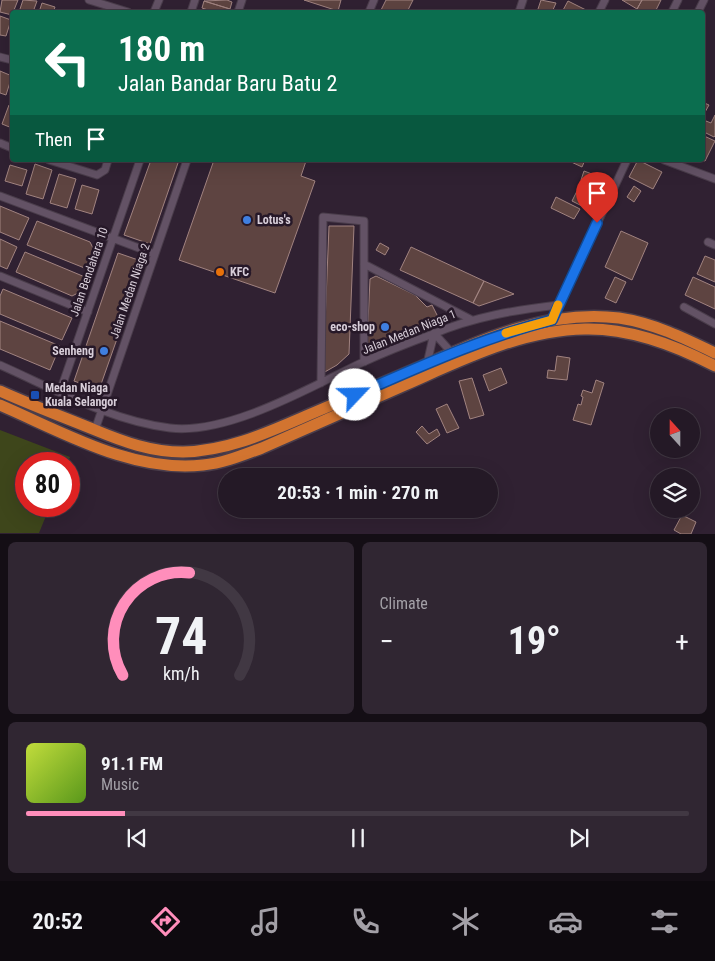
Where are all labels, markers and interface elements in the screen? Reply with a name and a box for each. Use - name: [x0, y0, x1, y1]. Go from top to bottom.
- text: 180 m: [118, 29, 205, 70]
- icon: left: [35, 30, 100, 95]
- text: Jalan Bandar Baru Batu 2: [118, 71, 337, 96]
- icon: arrive: [82, 125, 110, 153]
- text: Then: [35, 128, 72, 151]
- pin: [576, 172, 618, 223]
- icon: arrive: [583, 179, 611, 207]
- place label: Lotus's: [257, 213, 291, 227]
- marker: Lotus's: [241, 214, 253, 226]
- street label: Jalan Bendahara 10: [67, 225, 111, 319]
- street label: Jalan Medan Niaga 2: [107, 241, 153, 340]
- place label: KFC: [230, 265, 249, 279]
- marker: KFC: [214, 266, 226, 278]
- street label: Jalan Medan Niaga 1: [360, 307, 458, 357]
- place label: eco-shop: [330, 320, 375, 334]
- marker: eco-shop: [379, 321, 391, 333]
- place label: Senheng: [52, 344, 94, 358]
- marker: Senheng: [98, 345, 110, 357]
- position arrow: [328, 368, 380, 420]
- place label: Medan Niaga Kuala Selangor: [45, 381, 117, 409]
- marker: Medan Niaga Kuala Selangor: [29, 389, 41, 401]
- north arrow: [650, 408, 700, 458]
- map controls: [650, 408, 700, 518]
- speed limit sign: 80: [15, 452, 80, 517]
- button: layers: [650, 468, 700, 518]
- text: 20:53 · 1 min · 270 m: [277, 481, 439, 504]
- text: Climate: [380, 594, 428, 613]
- text: 74: [154, 606, 207, 667]
- text: 19°: [508, 619, 561, 663]
- text: −: [380, 625, 394, 658]
- text: +: [675, 625, 689, 658]
- text: km/h: [162, 663, 199, 684]
- text: 91.1 FM: [101, 752, 163, 775]
- text: Music: [101, 775, 139, 794]
- icon: previous: [123, 824, 151, 852]
- icon: pause: [344, 824, 372, 852]
- icon: next: [565, 824, 593, 852]
- icon: directions: [148, 904, 183, 939]
- icon: music: [248, 904, 283, 939]
- icon: phone: [348, 904, 383, 939]
- icon: climate: [448, 904, 483, 939]
- icon: car: [548, 904, 583, 939]
- icon: filters: [647, 904, 682, 939]
- text: 20:52: [32, 909, 83, 934]

